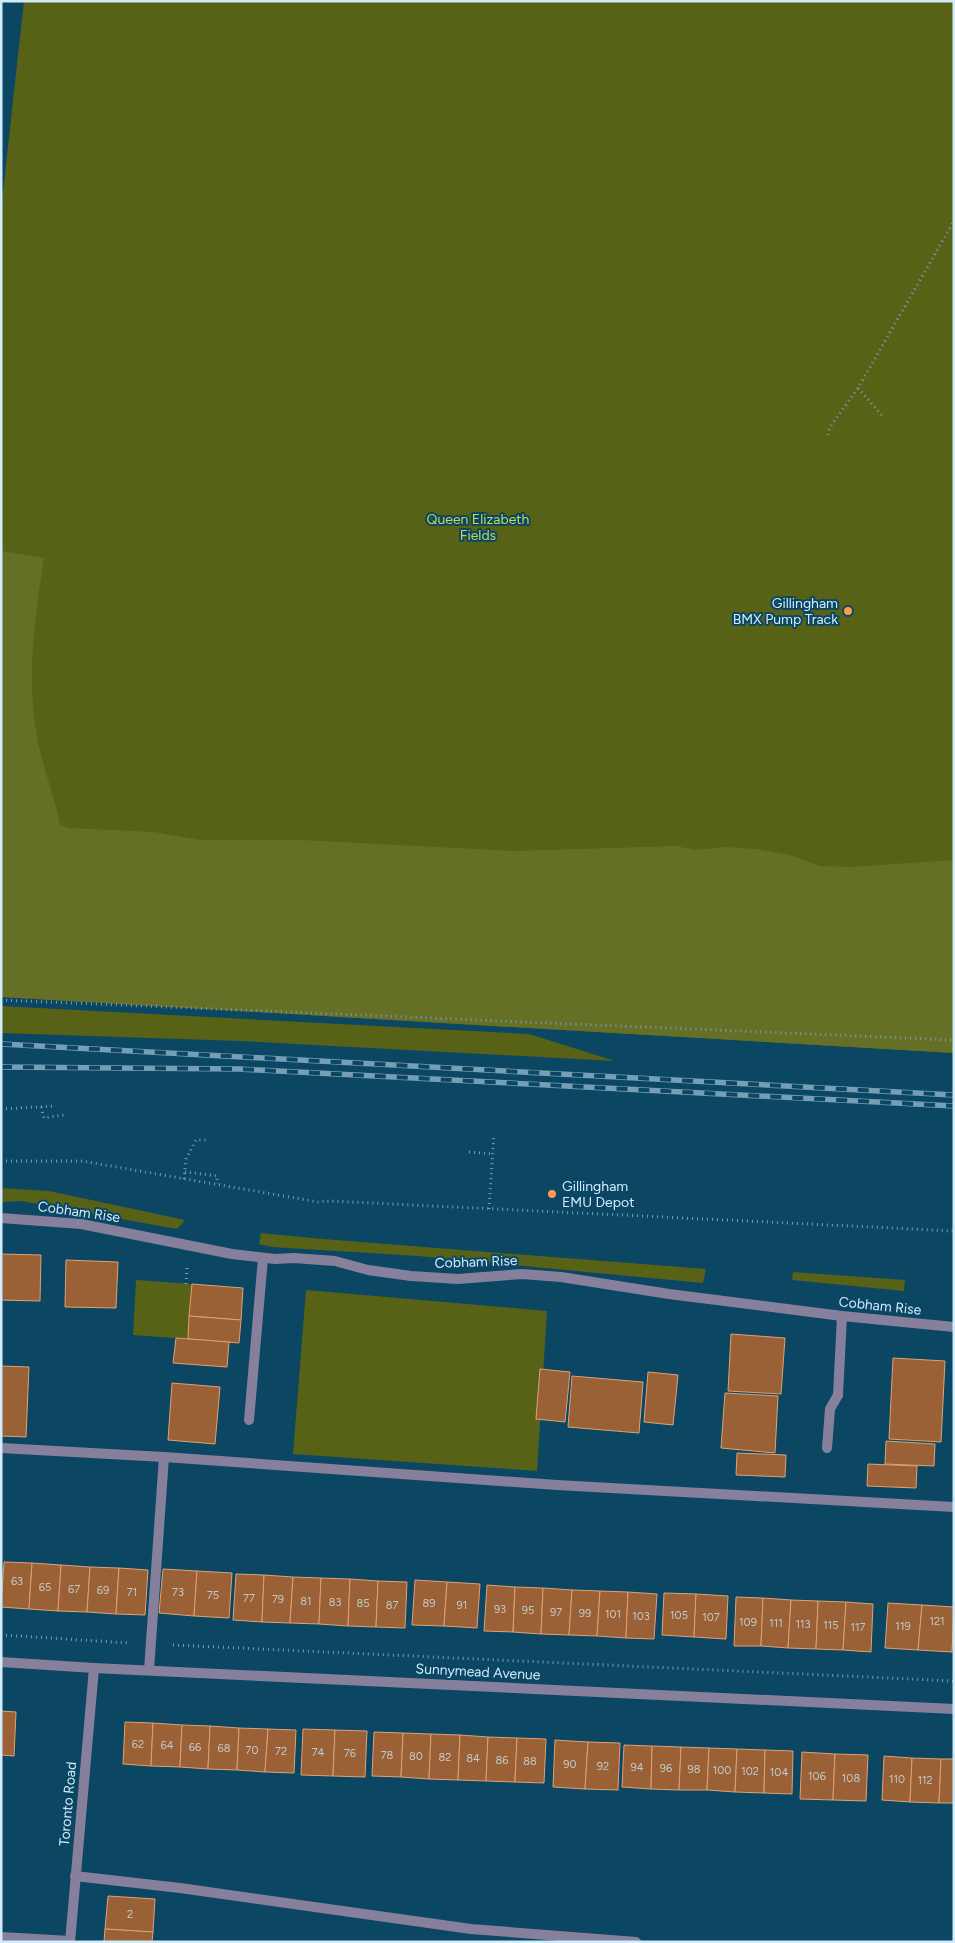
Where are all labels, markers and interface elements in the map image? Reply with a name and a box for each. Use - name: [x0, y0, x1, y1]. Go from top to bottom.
- park label: Queen Elizabeth Fields: [427, 511, 530, 544]
- place label: Gillingham BMX Pump Track: [733, 595, 838, 628]
- marker: Gillingham BMX Pump Track: [842, 605, 854, 617]
- place label: Gillingham EMU Depot: [562, 1178, 634, 1211]
- marker: Gillingham EMU Depot: [546, 1188, 558, 1200]
- street label: Cobham Rise: [37, 1198, 122, 1226]
- street label: Cobham Rise: [434, 1252, 518, 1272]
- street label: Cobham Rise: [838, 1293, 922, 1319]
- house number: 63: [11, 1575, 23, 1588]
- house number: 65: [39, 1581, 51, 1594]
- house number: 67: [68, 1583, 80, 1596]
- house number: 69: [97, 1584, 109, 1597]
- house number: 71: [127, 1586, 137, 1599]
- house number: 73: [172, 1586, 184, 1599]
- house number: 75: [207, 1589, 219, 1602]
- house number: 77: [243, 1592, 255, 1605]
- house number: 79: [272, 1593, 284, 1606]
- house number: 81: [300, 1595, 312, 1608]
- house number: 83: [329, 1596, 341, 1609]
- house number: 85: [356, 1597, 370, 1610]
- house number: 89: [423, 1597, 435, 1610]
- house number: 87: [386, 1599, 398, 1612]
- house number: 91: [457, 1599, 467, 1612]
- house number: 93: [494, 1603, 506, 1616]
- house number: 95: [522, 1604, 534, 1617]
- house number: 97: [550, 1606, 562, 1619]
- house number: 99: [579, 1607, 591, 1620]
- house number: 101: [605, 1608, 621, 1621]
- house number: 105: [670, 1609, 688, 1622]
- house number: 103: [632, 1610, 650, 1623]
- house number: 107: [702, 1611, 720, 1624]
- house number: 121: [929, 1615, 945, 1628]
- house number: 109: [739, 1616, 757, 1629]
- house number: 111: [769, 1617, 783, 1630]
- house number: 113: [795, 1618, 811, 1631]
- house number: 115: [823, 1619, 839, 1632]
- house number: 119: [895, 1620, 911, 1633]
- house number: 117: [851, 1621, 866, 1634]
- street label: Sunnymead Avenue: [415, 1660, 541, 1684]
- house number: 62: [132, 1738, 144, 1751]
- house number: 64: [160, 1739, 174, 1752]
- house number: 66: [189, 1741, 201, 1754]
- house number: 68: [218, 1742, 231, 1755]
- house number: 70: [246, 1744, 258, 1757]
- house number: 72: [275, 1745, 287, 1758]
- house number: 74: [312, 1746, 325, 1759]
- house number: 76: [344, 1747, 356, 1760]
- house number: 78: [381, 1749, 394, 1762]
- house number: 80: [409, 1750, 423, 1763]
- house number: 82: [439, 1751, 451, 1764]
- house number: 84: [466, 1752, 480, 1765]
- house number: 86: [496, 1754, 508, 1767]
- house number: 88: [523, 1755, 537, 1768]
- house number: 90: [563, 1758, 577, 1771]
- house number: 92: [597, 1760, 609, 1773]
- street label: Toronto Road: [56, 1761, 80, 1847]
- house number: 94: [630, 1761, 644, 1774]
- house number: 96: [660, 1762, 672, 1775]
- house number: 98: [688, 1763, 701, 1776]
- house number: 100: [713, 1764, 731, 1777]
- house number: 102: [741, 1765, 759, 1778]
- house number: 104: [770, 1766, 788, 1779]
- house number: 106: [808, 1770, 826, 1783]
- house number: 108: [842, 1772, 860, 1785]
- house number: 110: [889, 1773, 905, 1786]
- house number: 112: [917, 1774, 933, 1787]
- house number: 2: [127, 1908, 133, 1921]

